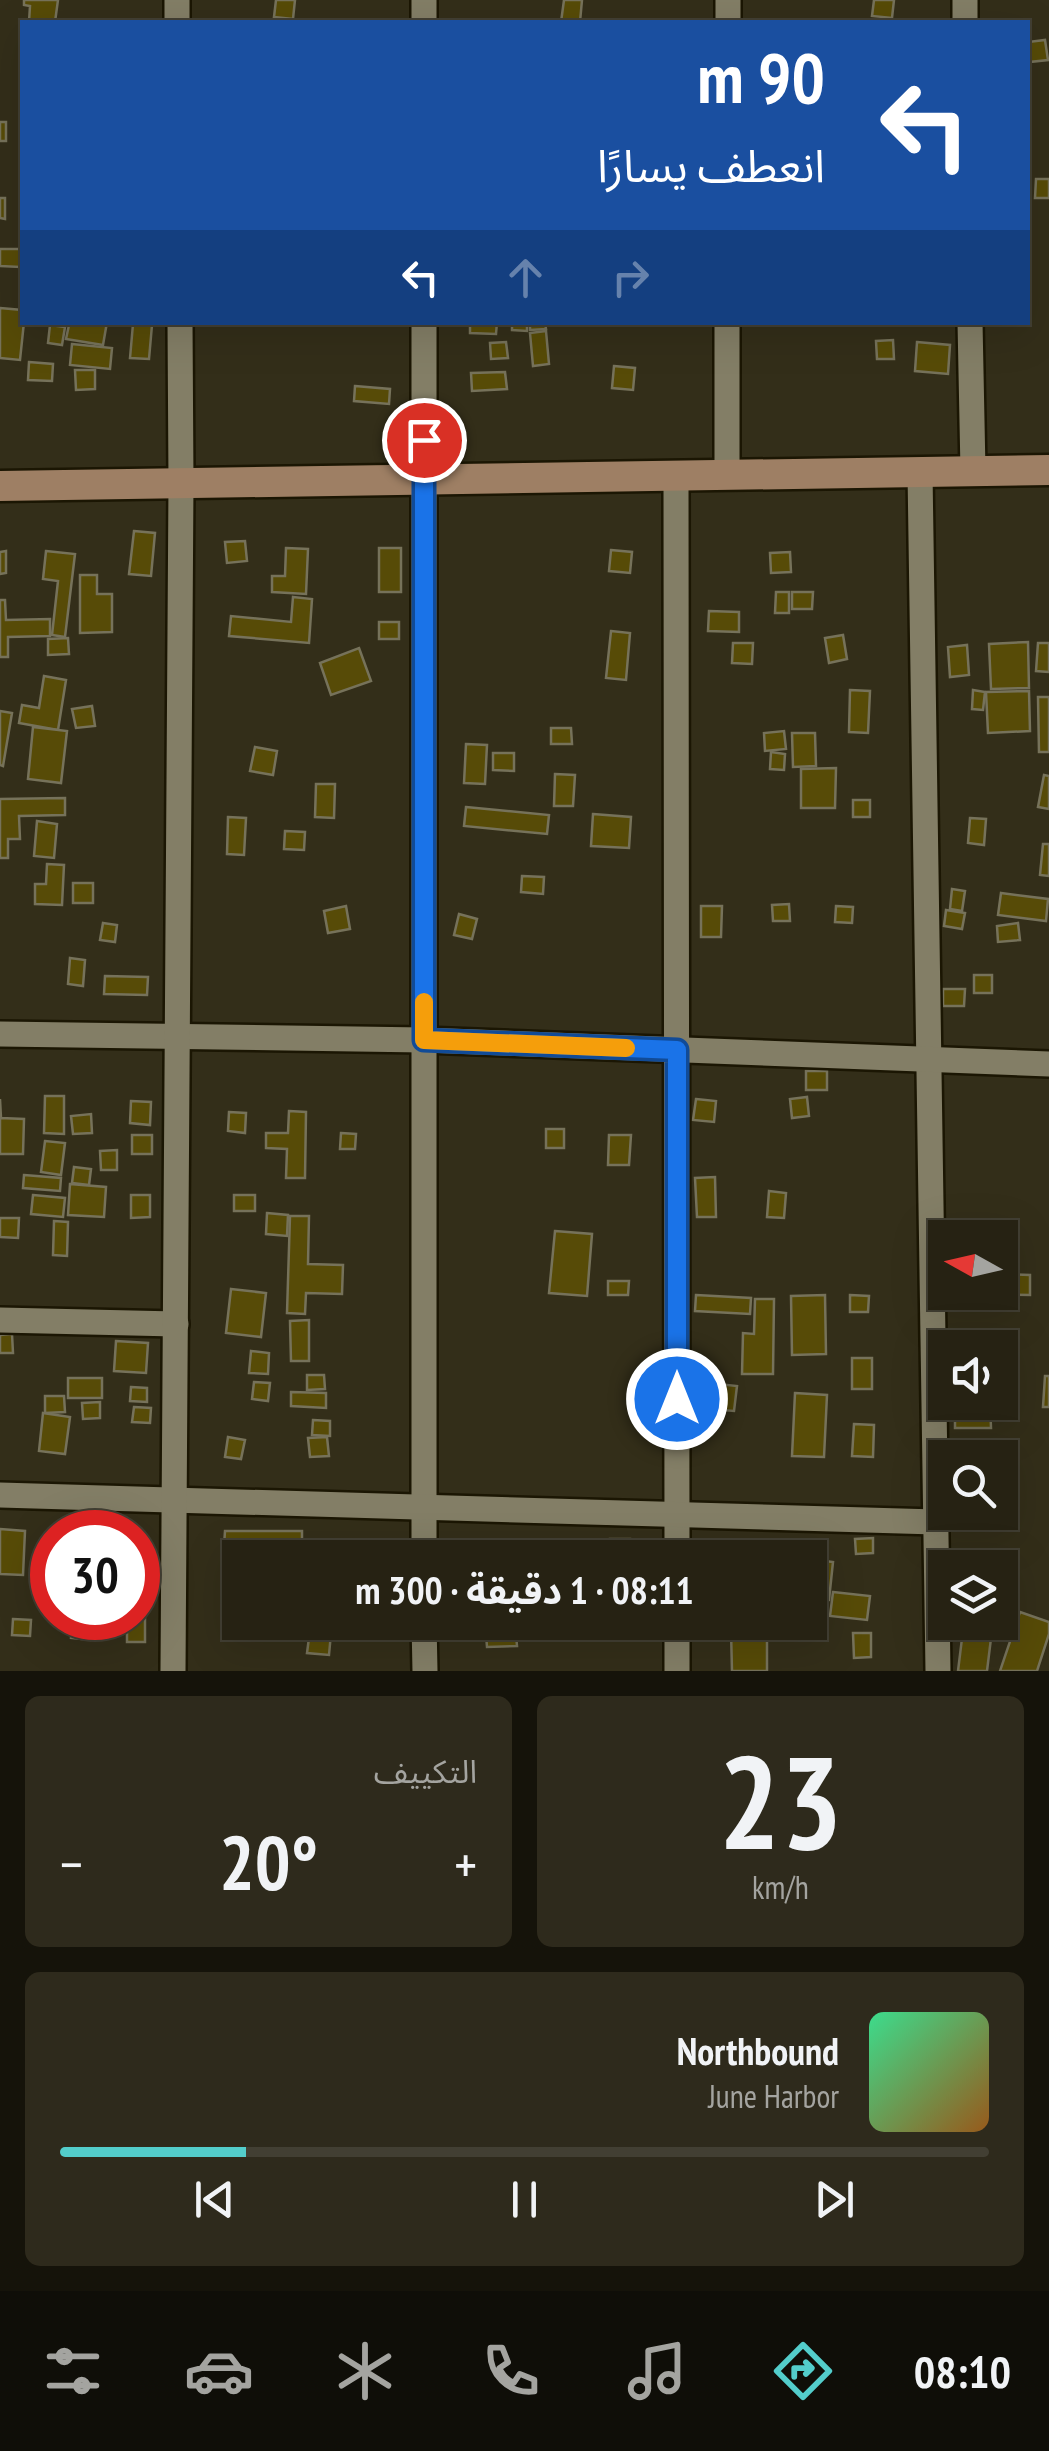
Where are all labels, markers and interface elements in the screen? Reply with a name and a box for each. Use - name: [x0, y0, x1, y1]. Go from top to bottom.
- text: 90 m: [697, 32, 825, 122]
- icon: left: [860, 60, 990, 190]
- text: انعطف يسارًا: [597, 136, 825, 194]
- icon: left: [393, 250, 448, 305]
- icon: ahead: [498, 250, 553, 305]
- icon: right: [603, 250, 658, 305]
- pin: [382, 398, 467, 483]
- icon: arrive: [397, 413, 452, 468]
- north arrow: [928, 1220, 1018, 1310]
- map controls: [928, 1220, 1018, 1640]
- button: sound: [928, 1330, 1018, 1420]
- position arrow: [625, 1347, 729, 1451]
- button: search: [928, 1440, 1018, 1530]
- speed limit sign: 30: [30, 1510, 160, 1640]
- button: layers: [928, 1550, 1018, 1640]
- text: 08:11 · 1 دقيقة · 300 m: [355, 1565, 694, 1614]
- text: 23: [718, 1717, 843, 1885]
- text: التكييف: [374, 1750, 477, 1792]
- text: 20°: [219, 1814, 318, 1911]
- text: −: [60, 1828, 83, 1899]
- text: +: [454, 1828, 477, 1899]
- text: km/h: [752, 1866, 809, 1908]
- text: Northbound: [677, 2026, 839, 2075]
- text: June Harbor: [708, 2075, 839, 2117]
- icon: previous: [187, 2172, 242, 2227]
- icon: pause: [497, 2172, 552, 2227]
- icon: next: [807, 2172, 862, 2227]
- icon: filters: [38, 2336, 108, 2406]
- icon: car: [184, 2336, 254, 2406]
- icon: climate: [330, 2336, 400, 2406]
- icon: phone: [476, 2336, 546, 2406]
- icon: music: [622, 2336, 692, 2406]
- icon: directions: [768, 2336, 838, 2406]
- text: 08:10: [914, 2342, 1011, 2400]

